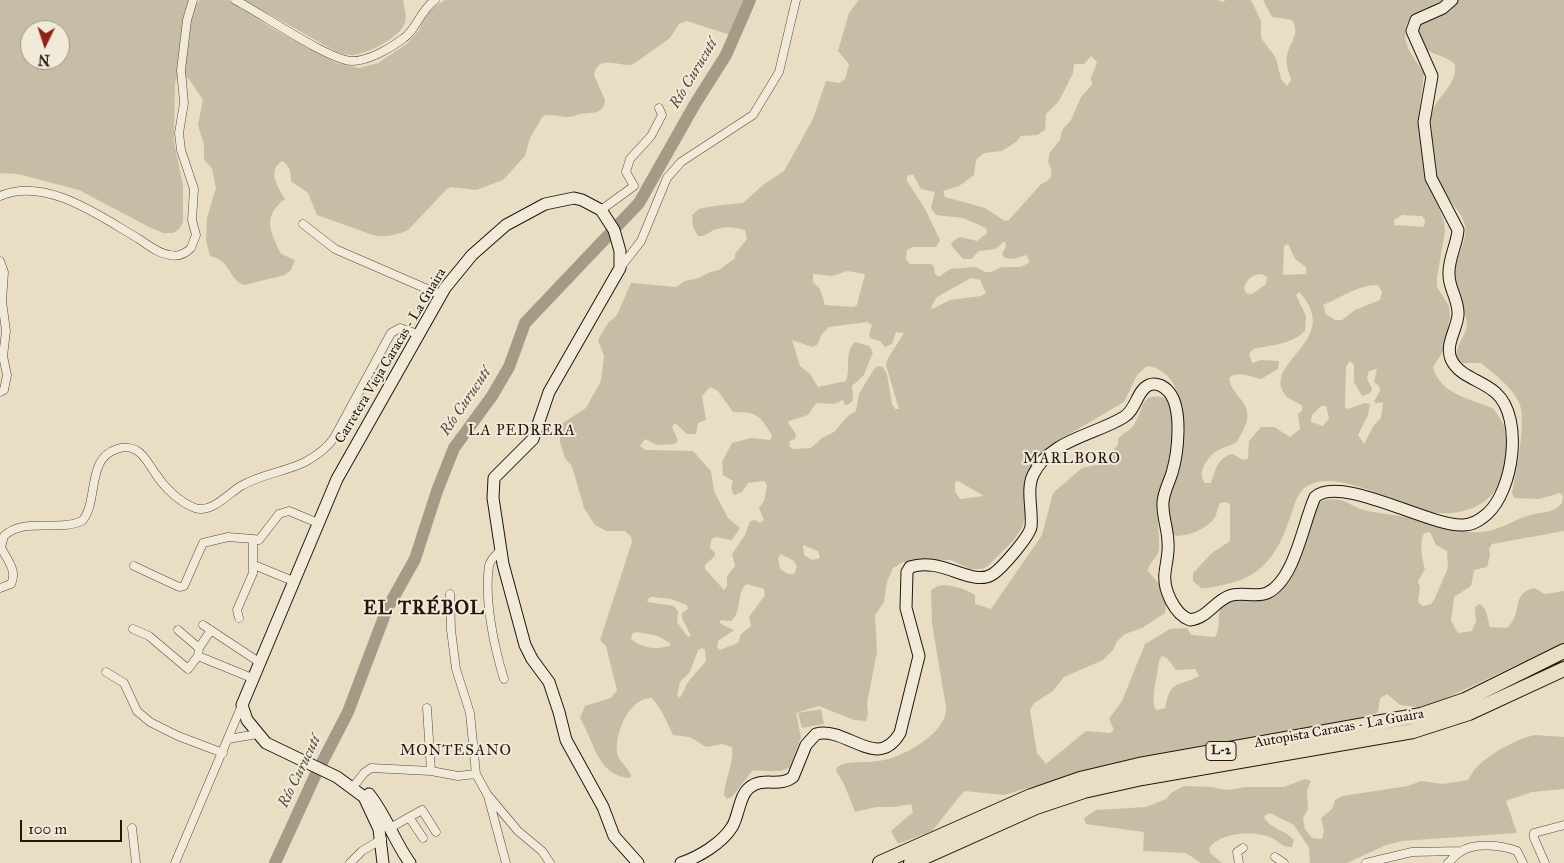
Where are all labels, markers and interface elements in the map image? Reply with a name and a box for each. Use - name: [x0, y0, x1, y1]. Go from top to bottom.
- north arrow: [20, 20, 70, 70]
- water label: Río Curucutí: [666, 36, 722, 112]
- text: N: [37, 51, 51, 68]
- street label: Carretera Vieja Caracas - La Guaira: [332, 265, 450, 447]
- water label: Río Curucutí: [437, 365, 495, 439]
- district label: LA PEDRERA: [467, 422, 577, 440]
- district label: MARLBORO: [1022, 450, 1122, 468]
- district label: EL TRÉBOL: [362, 598, 486, 620]
- street label: Autopista Caracas - La Guaira: [1253, 706, 1425, 752]
- water label: Río Curucutí: [275, 733, 325, 811]
- road number: L-2: [1206, 741, 1236, 760]
- district label: MONTESANO: [399, 742, 513, 760]
- scale bar: [22, 810, 125, 842]
- text: 100 m: [28, 820, 67, 838]

